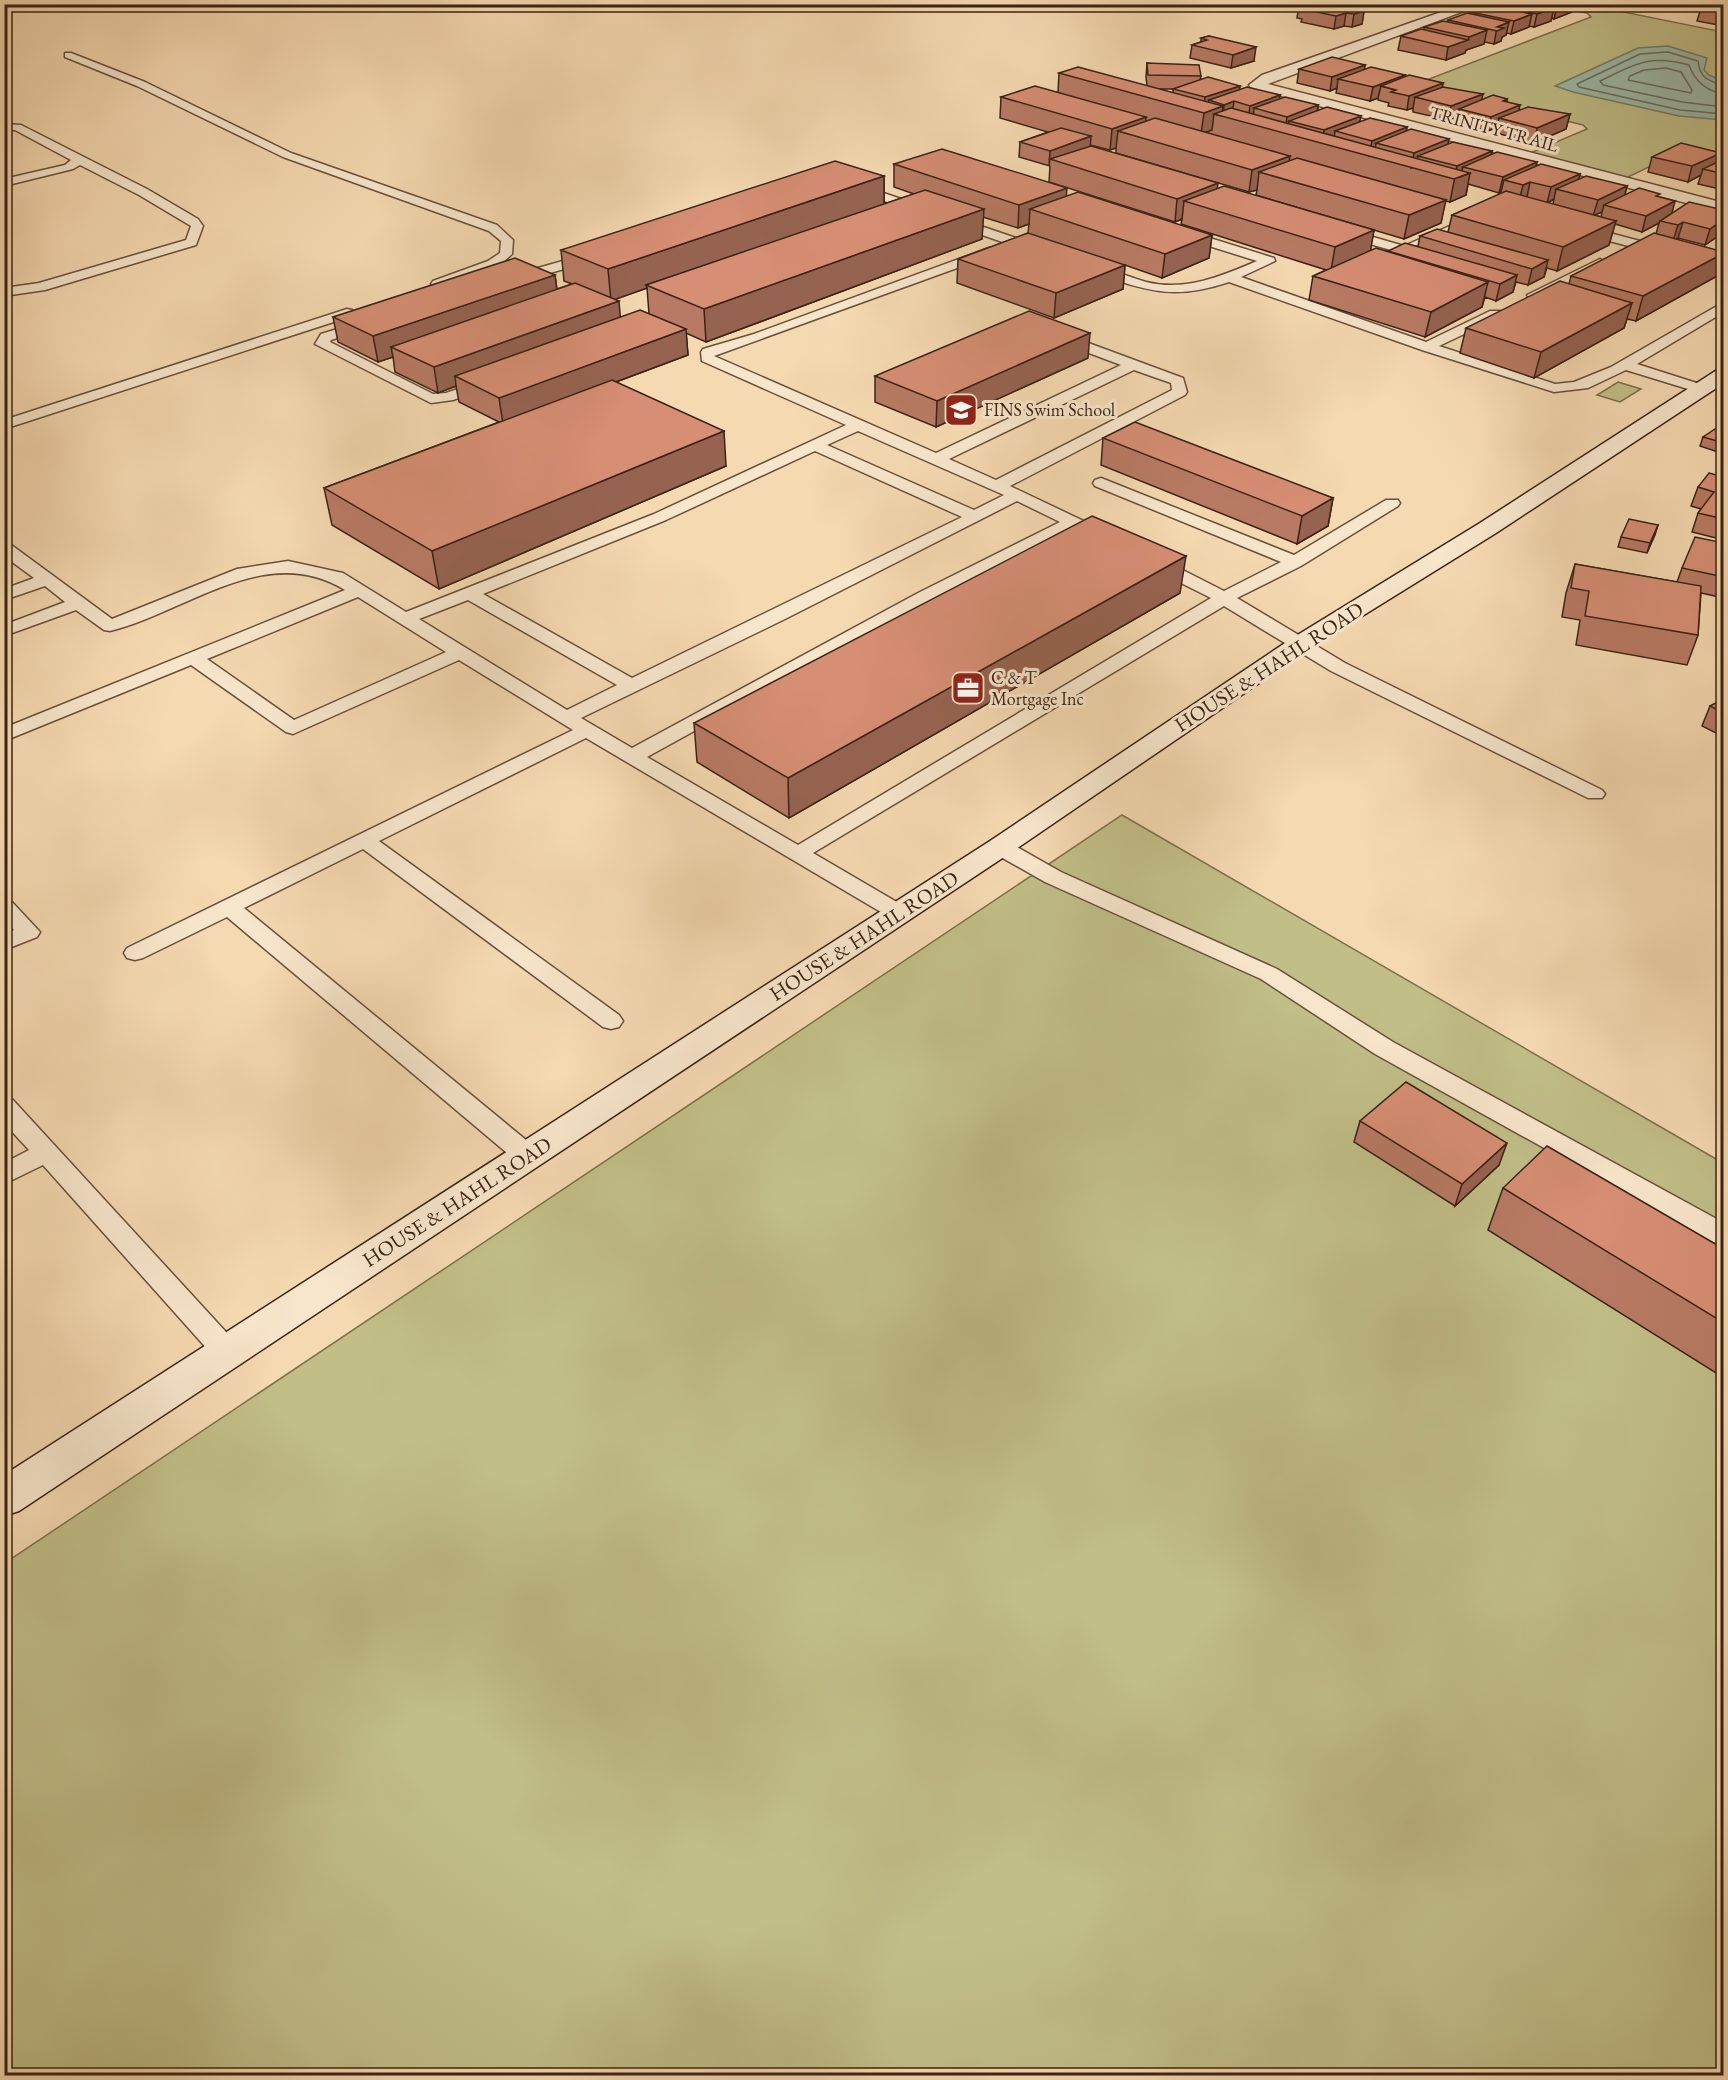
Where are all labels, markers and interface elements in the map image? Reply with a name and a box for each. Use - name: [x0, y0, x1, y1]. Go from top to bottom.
- street label: TRINITY TRAIL: [1427, 100, 1561, 157]
- school or university icon: FINS Swim School: [943, 392, 979, 428]
- place label: FINS Swim School: [984, 398, 1115, 421]
- street label: HOUSE & HAHL ROAD: [1169, 595, 1369, 738]
- place label: C & T Mortgage Inc: [991, 666, 1084, 710]
- office icon: C & T Mortgage Inc: [950, 670, 986, 706]
- street label: HOUSE & HAHL ROAD: [764, 864, 964, 1007]
- street label: HOUSE & HAHL ROAD: [357, 1130, 557, 1273]

